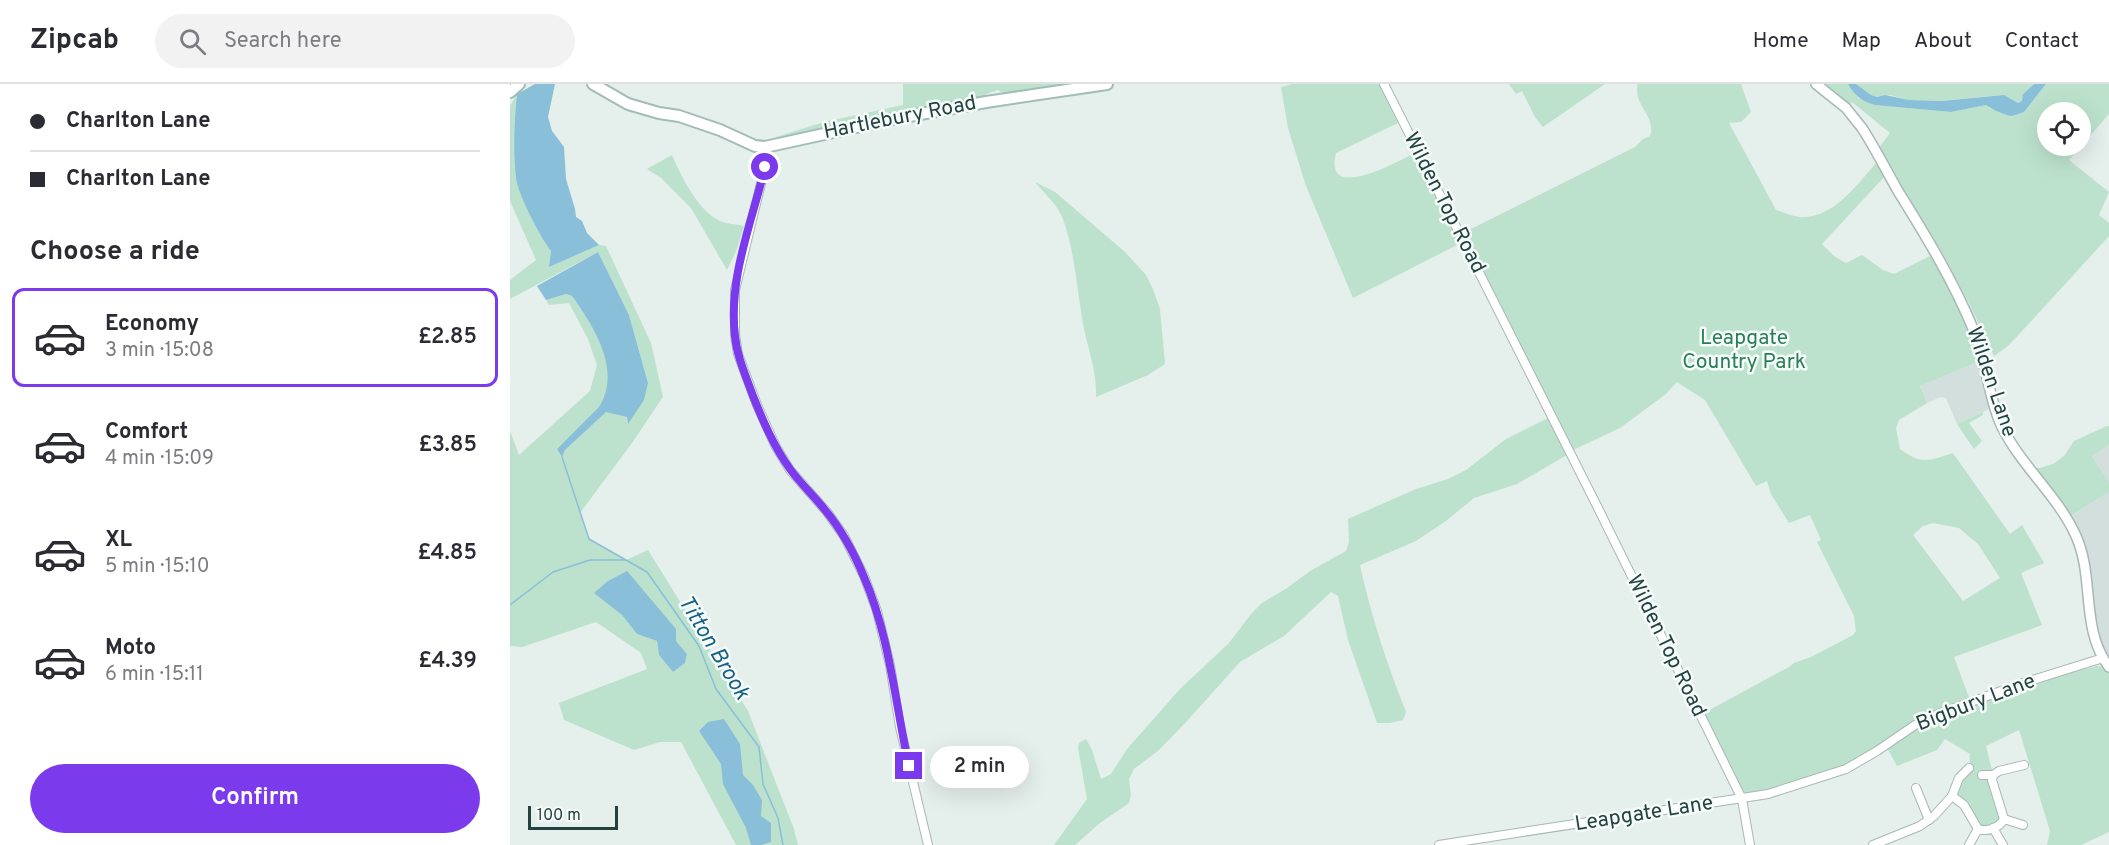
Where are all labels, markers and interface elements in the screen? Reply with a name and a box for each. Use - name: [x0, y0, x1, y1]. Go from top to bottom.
- search box: [155, 14, 575, 68]
- text: Zipcab: [30, 23, 119, 59]
- icon: search: [176, 25, 209, 58]
- text: Search here: [224, 28, 341, 55]
- text: Home: [1753, 28, 1809, 55]
- text: Map: [1842, 28, 1881, 55]
- text: About: [1914, 28, 1972, 55]
- text: Contact: [2005, 28, 2079, 55]
- street label: Hartlebury Road: [821, 90, 979, 146]
- map controls: [2037, 102, 2091, 156]
- button: locate: [2037, 102, 2091, 156]
- text: Charlton Lane: [66, 108, 210, 135]
- street label: Wilden Top Road: [1397, 128, 1491, 278]
- route start: [751, 153, 778, 180]
- text: Charlton Lane: [66, 166, 210, 193]
- text: Choose a ride: [30, 235, 200, 269]
- icon: car: [33, 311, 87, 365]
- text: Economy: [105, 311, 199, 338]
- street label: Wilden Lane: [1960, 323, 2022, 441]
- text: £2.85: [418, 324, 477, 351]
- park label: Leapgate Country Park: [1682, 325, 1806, 376]
- text: 3 min · 15:08: [105, 338, 214, 364]
- icon: car: [33, 419, 87, 473]
- text: Comfort: [105, 419, 188, 446]
- text: £3.85: [419, 432, 477, 459]
- text: 4 min · 15:09: [105, 446, 214, 472]
- icon: car: [33, 527, 87, 581]
- text: XL: [105, 527, 132, 554]
- text: £4.85: [417, 540, 477, 567]
- text: 5 min · 15:10: [105, 554, 209, 580]
- street label: Wilden Top Road: [1620, 570, 1712, 722]
- water label: Titton Brook: [671, 591, 755, 706]
- icon: car: [33, 635, 87, 689]
- text: Moto: [105, 635, 156, 662]
- text: £4.39: [418, 648, 477, 675]
- text: 6 min · 15:11: [105, 662, 204, 688]
- street label: Bigbury Lane: [1913, 668, 2039, 738]
- callout: 2 min: [930, 745, 1029, 787]
- route end: [895, 752, 922, 779]
- text: 2 min: [954, 754, 1005, 780]
- button: Confirm: [30, 764, 480, 833]
- street label: Leapgate Lane: [1573, 790, 1715, 838]
- scale bar: [528, 803, 618, 830]
- text: 100 m: [537, 806, 581, 826]

